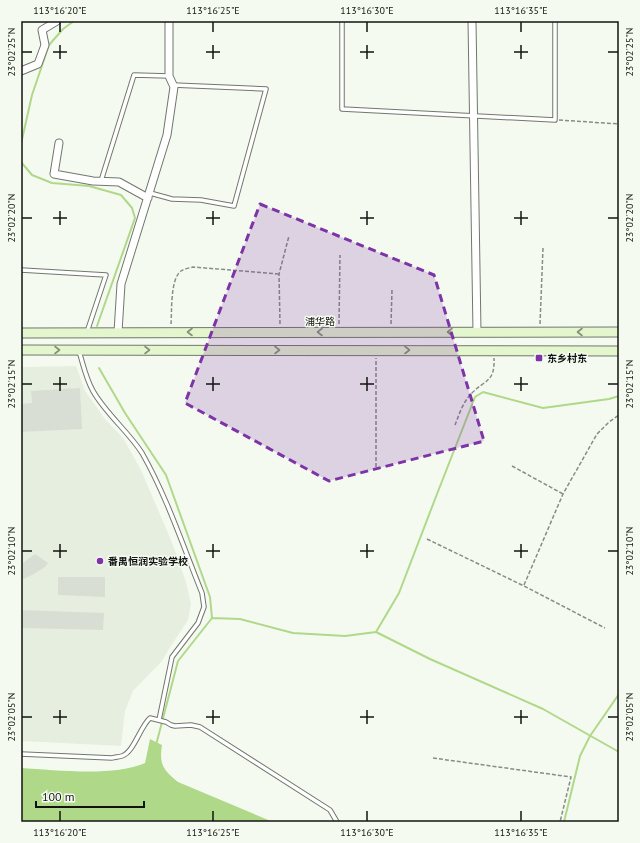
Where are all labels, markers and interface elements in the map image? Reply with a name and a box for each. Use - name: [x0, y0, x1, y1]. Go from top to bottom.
- text: 113°16'20"E: [33, 4, 87, 17]
- text: 113°16'25"E: [186, 4, 240, 17]
- text: 113°16'30"E: [340, 4, 394, 17]
- text: 113°16'35"E: [494, 4, 548, 17]
- text: 23°02'25"N: [5, 27, 18, 77]
- text: 23°02'25"N: [623, 27, 636, 77]
- text: 23°02'20"N: [5, 193, 18, 243]
- text: 23°02'20"N: [623, 193, 636, 243]
- street label: 浦华路: [305, 315, 335, 328]
- one-way arrow: [187, 328, 193, 336]
- one-way arrow: [317, 328, 323, 336]
- one-way arrow: [447, 328, 453, 336]
- one-way arrow: [577, 328, 583, 336]
- one-way arrow: [54, 346, 60, 354]
- one-way arrow: [144, 346, 150, 354]
- one-way arrow: [274, 346, 280, 354]
- one-way arrow: [404, 346, 410, 354]
- place label: 东乡村东: [547, 352, 587, 365]
- marker: 东乡村东: [534, 353, 544, 363]
- text: 23°02'15"N: [5, 359, 18, 409]
- text: 23°02'15"N: [623, 359, 636, 409]
- text: 23°02'10"N: [5, 526, 18, 576]
- text: 23°02'10"N: [623, 526, 636, 576]
- place label: 番禺恒润实验学校: [108, 555, 188, 568]
- marker: 番禺恒润实验学校: [95, 556, 105, 566]
- text: 23°02'05"N: [5, 692, 18, 742]
- text: 23°02'05"N: [623, 692, 636, 742]
- scale bar: [36, 783, 144, 809]
- text: 100 m: [42, 789, 75, 804]
- text: 113°16'20"E: [33, 826, 87, 839]
- text: 113°16'25"E: [186, 826, 240, 839]
- text: 113°16'30"E: [340, 826, 394, 839]
- text: 113°16'35"E: [494, 826, 548, 839]

